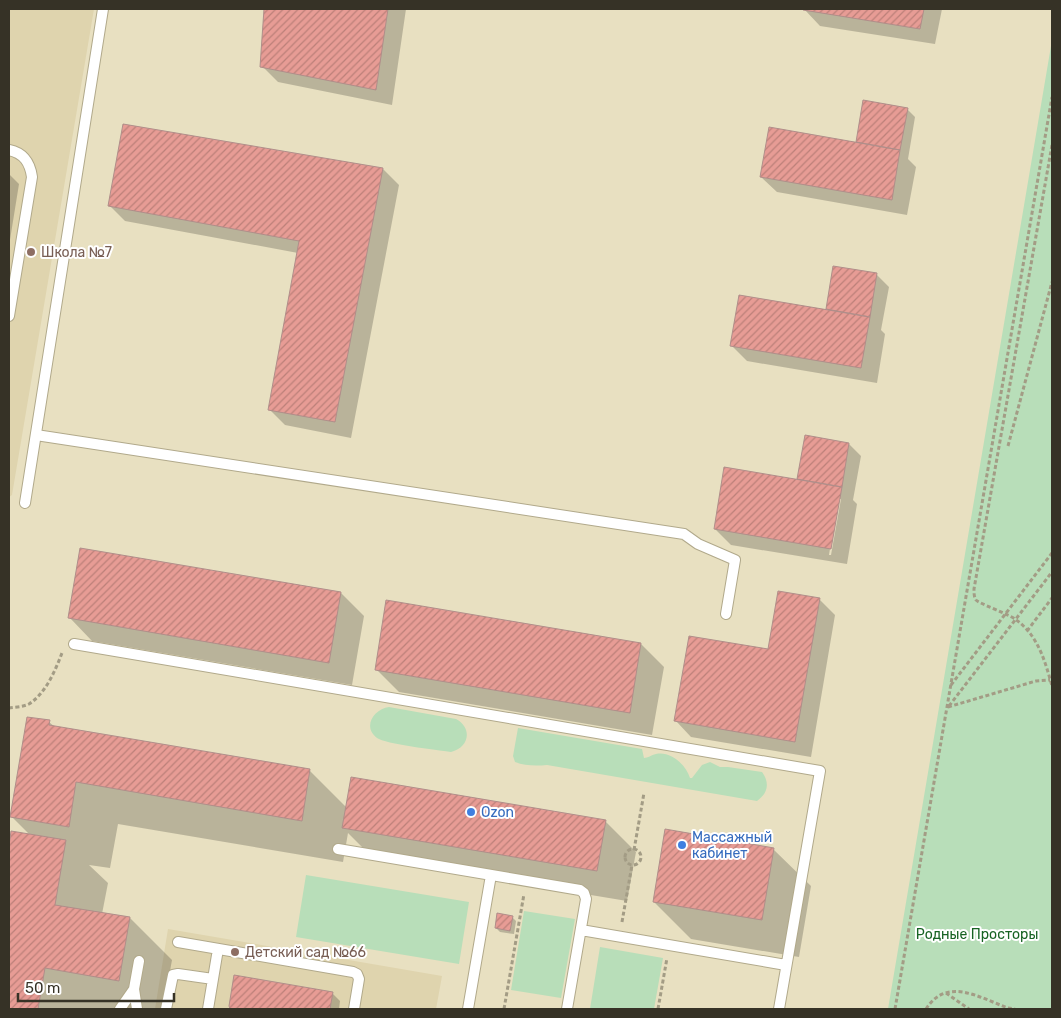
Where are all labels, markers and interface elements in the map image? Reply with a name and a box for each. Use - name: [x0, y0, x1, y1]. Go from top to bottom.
- place label: Школа №7: [41, 244, 112, 261]
- marker: Школа №7: [25, 246, 37, 258]
- place label: Ozon: [481, 804, 514, 821]
- marker: Ozon: [465, 806, 477, 818]
- place label: Массажный кабинет: [692, 829, 772, 862]
- marker: Массажный кабинет: [676, 839, 688, 851]
- park label: Родные Просторы: [916, 926, 1038, 943]
- place label: Детский сад №66: [245, 944, 366, 961]
- marker: Детский сад №66: [229, 946, 241, 958]
- scale bar: [18, 970, 174, 1002]
- text: 50 m: [25, 979, 60, 997]

